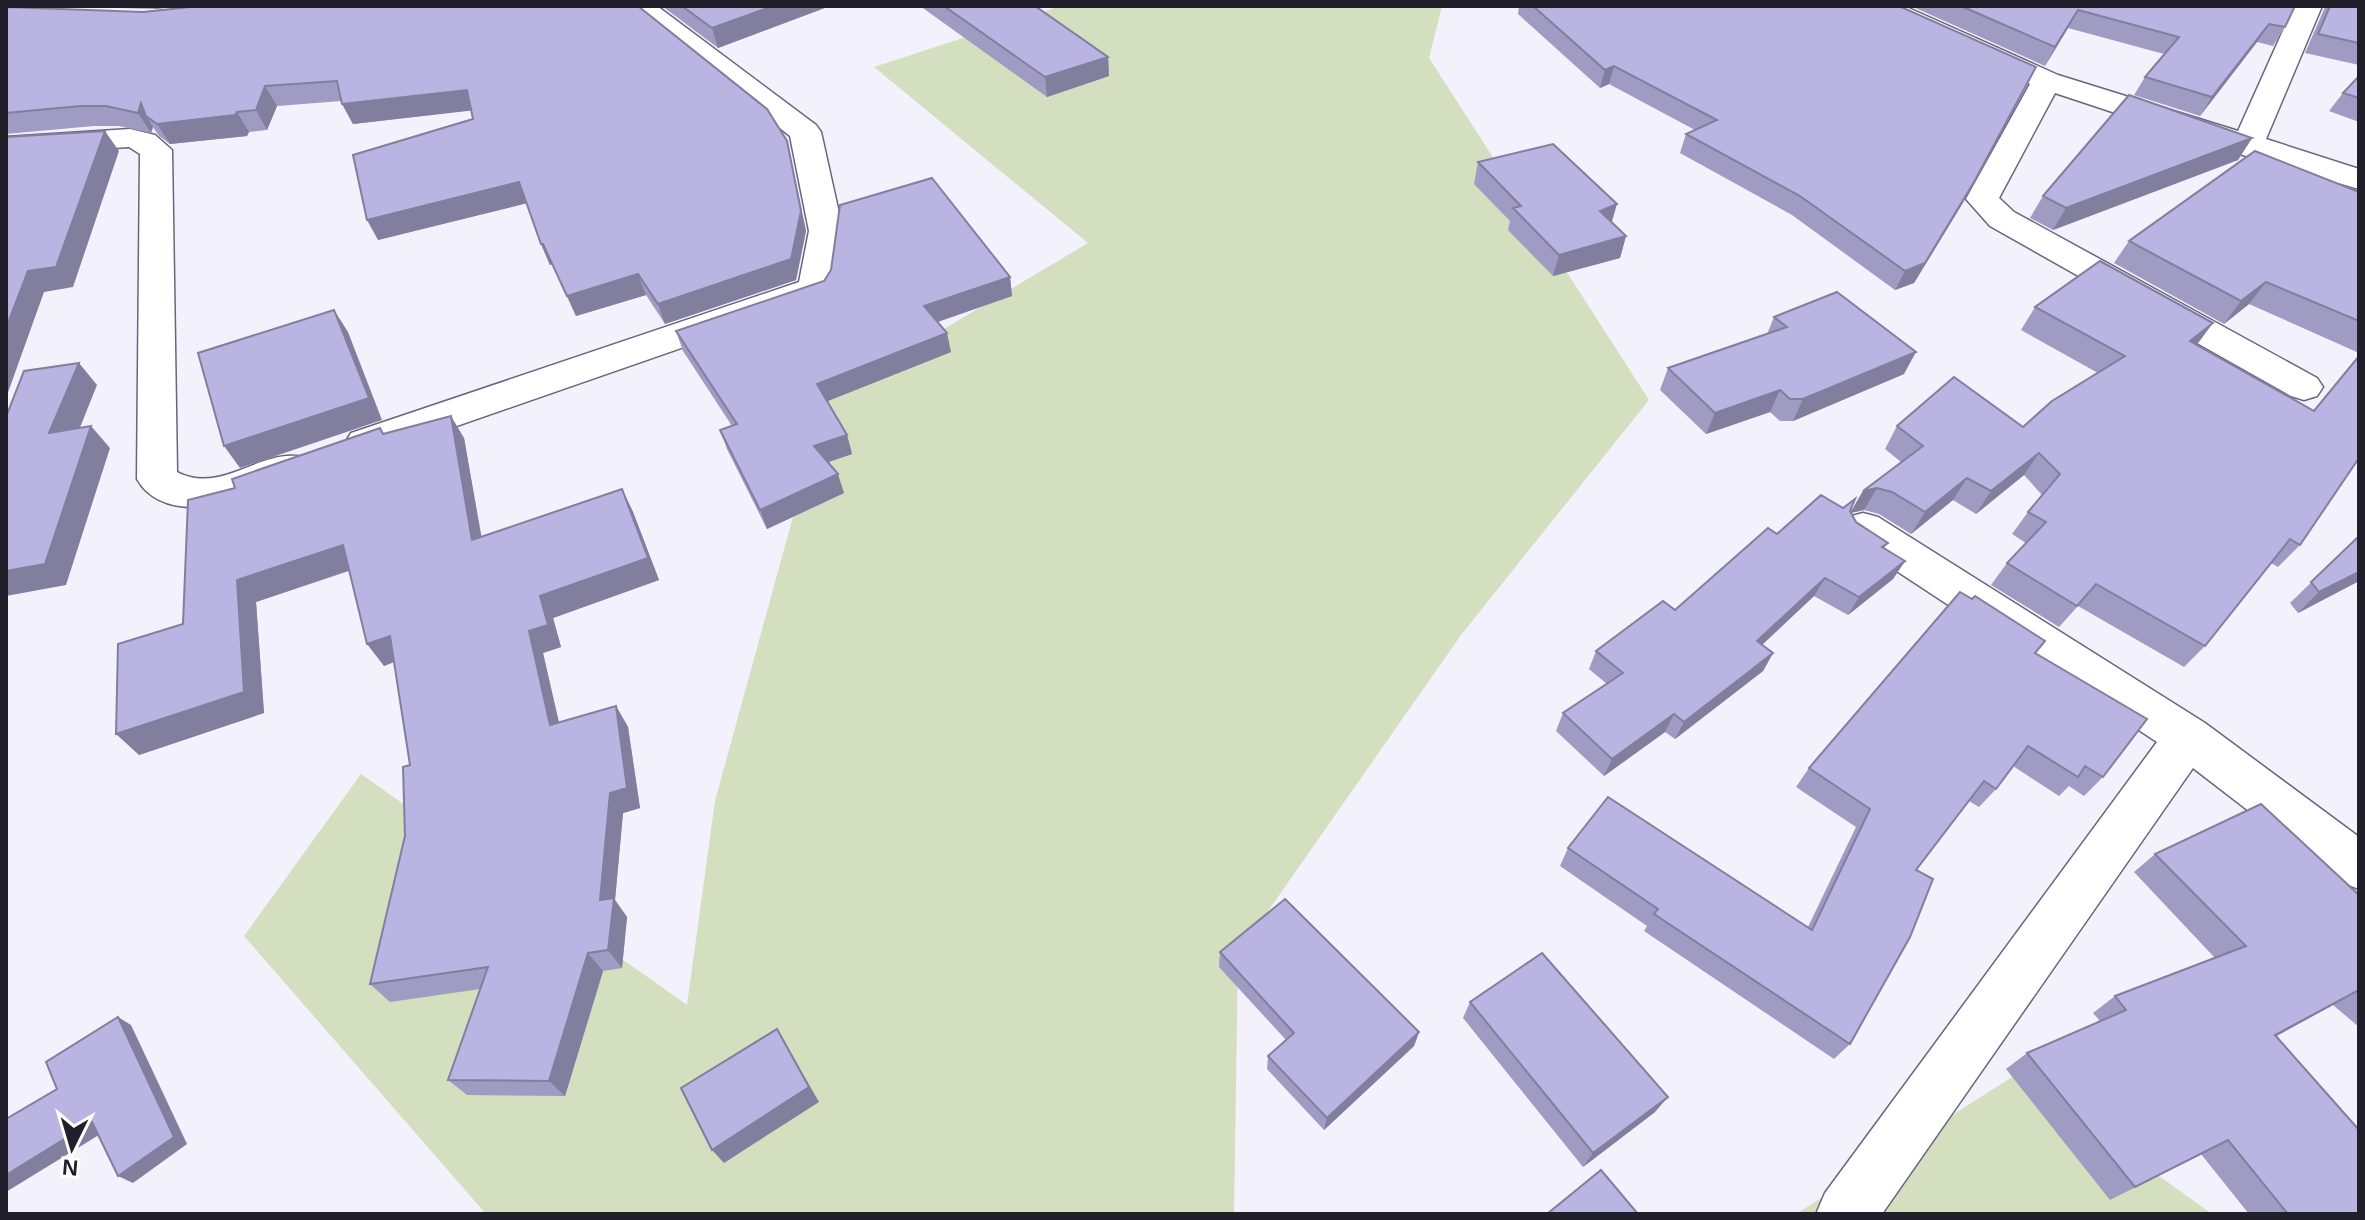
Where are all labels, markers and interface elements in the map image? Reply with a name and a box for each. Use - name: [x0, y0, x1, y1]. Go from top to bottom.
- north arrow: [32, 1108, 112, 1188]
- text: N: [61, 1154, 79, 1181]

